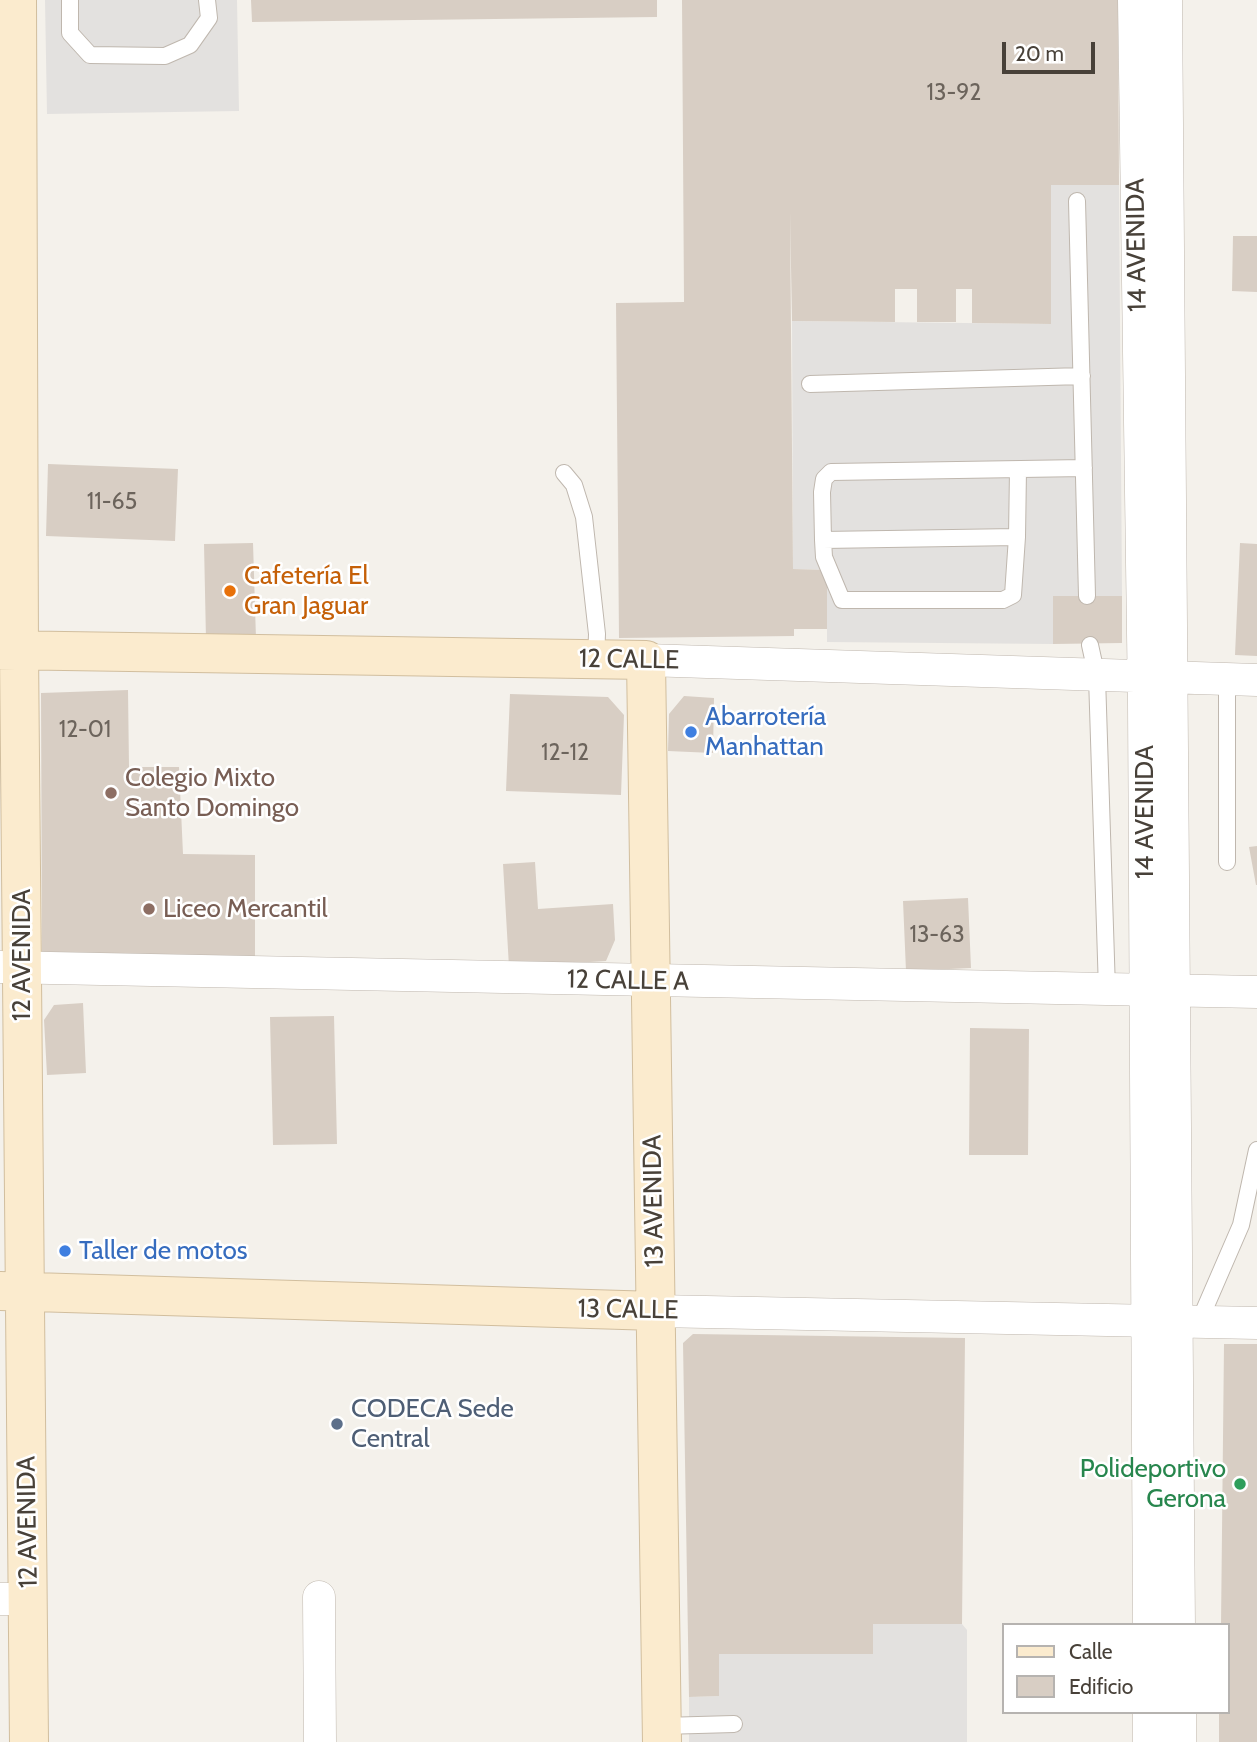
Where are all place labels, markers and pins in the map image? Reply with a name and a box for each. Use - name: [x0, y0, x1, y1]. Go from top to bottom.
- place label: Cafetería El Gran Jaguar: [244, 560, 369, 622]
- marker: Cafetería El Gran Jaguar: [222, 583, 238, 599]
- place label: Abarrotería Manhattan: [705, 701, 826, 762]
- marker: Abarrotería Manhattan: [683, 724, 699, 740]
- place label: Colegio Mixto Santo Domingo: [125, 762, 299, 824]
- marker: Colegio Mixto Santo Domingo: [103, 785, 119, 801]
- place label: Liceo Mercantil: [163, 893, 328, 925]
- marker: Liceo Mercantil: [141, 901, 157, 917]
- place label: Taller de motos: [79, 1235, 248, 1267]
- marker: Taller de motos: [57, 1243, 73, 1259]
- place label: CODECA Sede Central: [351, 1393, 514, 1454]
- marker: CODECA Sede Central: [329, 1416, 345, 1432]
- place label: Polideportivo Gerona: [1080, 1453, 1226, 1514]
- marker: Polideportivo Gerona: [1232, 1476, 1248, 1492]

